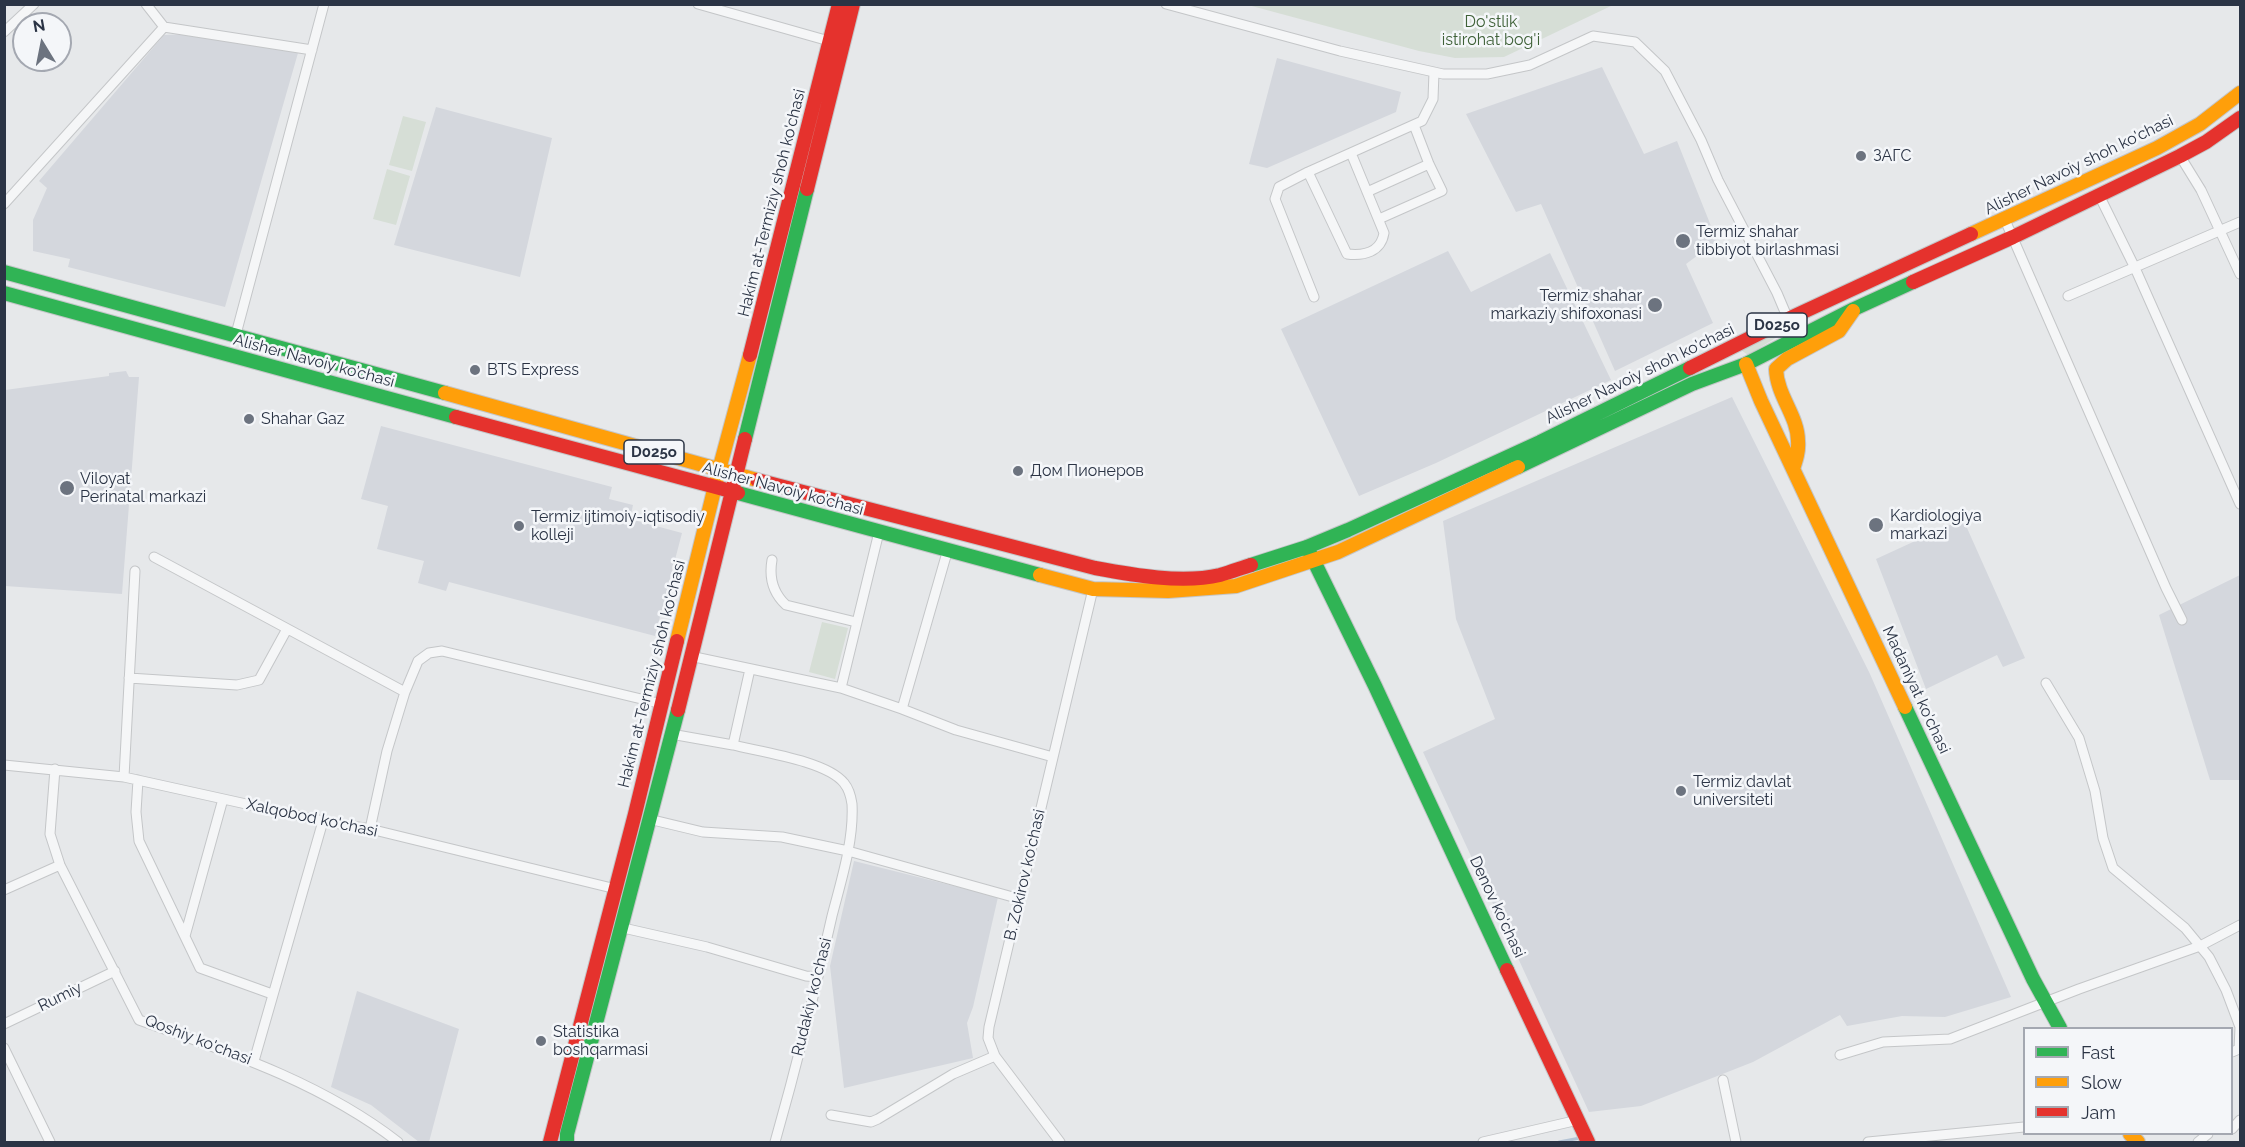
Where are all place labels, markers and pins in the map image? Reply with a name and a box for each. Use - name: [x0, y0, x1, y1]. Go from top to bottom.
- place label: ЗАГС: [1873, 146, 1912, 166]
- marker: ЗАГС: [1854, 149, 1868, 163]
- place label: Termiz shahar tibbiyot birlashmasi: [1696, 222, 1839, 260]
- marker: Termiz shahar tibbiyot birlashmasi: [1674, 232, 1692, 250]
- place label: Termiz shahar markaziy shifoxonasi: [1490, 286, 1642, 324]
- marker: Termiz shahar markaziy shifoxonasi: [1646, 296, 1664, 314]
- place label: BTS Express: [487, 360, 579, 380]
- marker: BTS Express: [468, 363, 482, 377]
- place label: Shahar Gaz: [261, 409, 345, 429]
- marker: Shahar Gaz: [242, 412, 256, 426]
- place label: Дом Пионеров: [1030, 461, 1144, 481]
- marker: Дом Пионеров: [1011, 464, 1025, 478]
- place label: Viloyat Perinatal markazi: [80, 469, 206, 507]
- marker: Viloyat Perinatal markazi: [58, 479, 76, 497]
- place label: Kardiologiya markazi: [1890, 506, 1982, 544]
- place label: Termiz ijtimoiy-iqtisodiy kolleji: [531, 507, 705, 545]
- marker: Kardiologiya markazi: [1867, 516, 1885, 534]
- marker: Termiz ijtimoiy-iqtisodiy kolleji: [512, 519, 526, 533]
- place label: Termiz davlat universiteti: [1693, 772, 1791, 810]
- marker: Termiz davlat universiteti: [1674, 784, 1688, 798]
- place label: Statistika boshqarmasi: [553, 1022, 648, 1060]
- marker: Statistika boshqarmasi: [534, 1034, 548, 1048]

